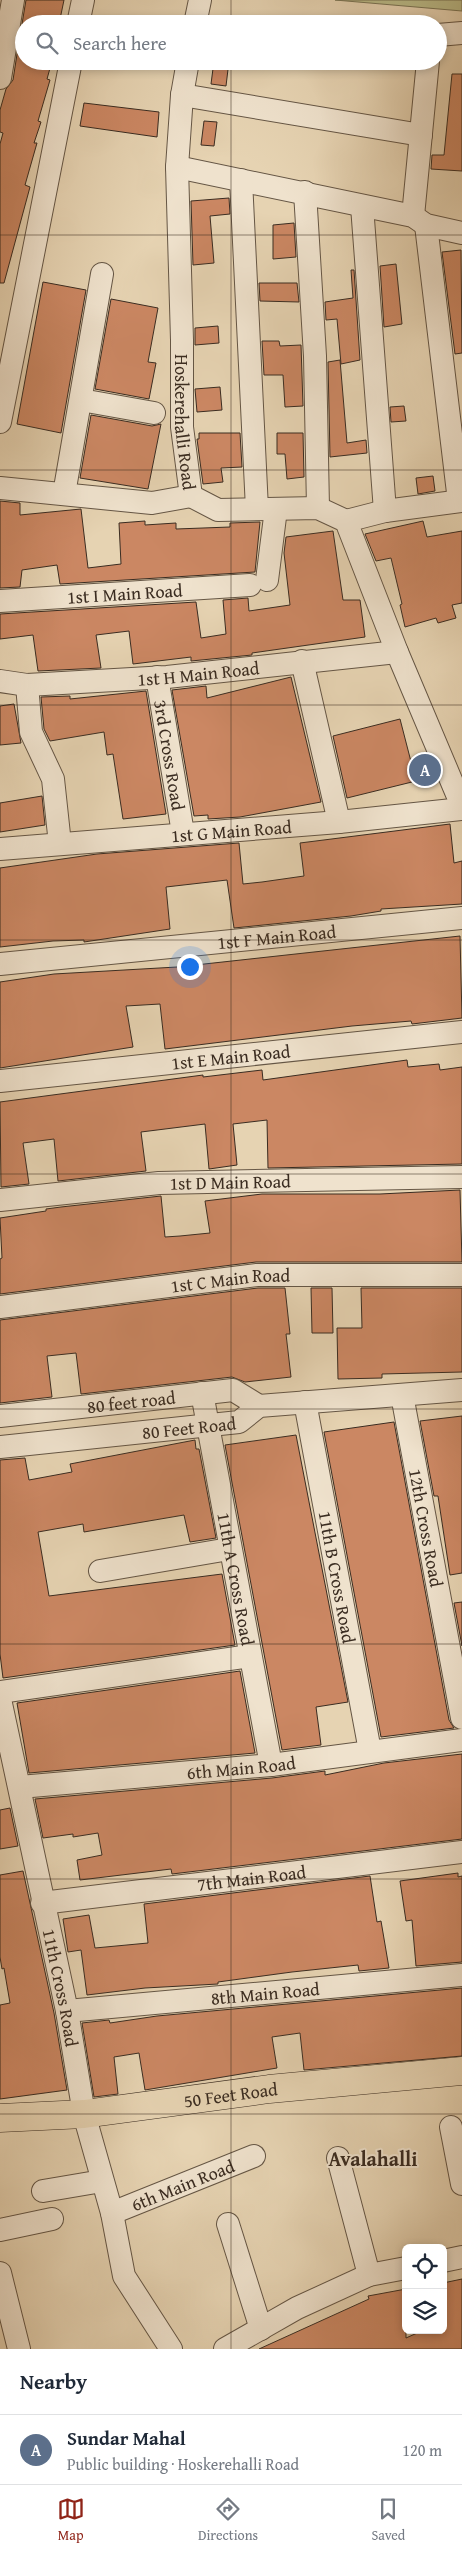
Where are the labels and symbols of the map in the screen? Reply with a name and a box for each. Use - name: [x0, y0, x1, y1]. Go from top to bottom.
- street label: Hoskerehalli Road: [168, 354, 204, 492]
- street label: 1st I Main Road: [66, 576, 184, 610]
- street label: 1st H Main Road: [137, 654, 261, 692]
- street label: 3rd Cross Road: [147, 698, 193, 813]
- pin: A: [409, 751, 441, 789]
- street label: 1st G Main Road: [170, 812, 293, 849]
- street label: 1st F Main Road: [216, 917, 338, 956]
- your location: [177, 954, 203, 980]
- street label: 1st E Main Road: [170, 1037, 292, 1076]
- street label: 1st D Main Road: [169, 1167, 291, 1196]
- street label: 1st C Main Road: [169, 1262, 290, 1299]
- street label: 80 feet road: [86, 1383, 177, 1420]
- street label: 80 Feet Road: [141, 1409, 238, 1446]
- street label: 12th Cross Road: [402, 1466, 451, 1590]
- street label: 11th B Cross Road: [312, 1509, 363, 1646]
- street label: 11th A Cross Road: [211, 1510, 262, 1648]
- street label: 6th Main Road: [186, 1748, 298, 1786]
- street label: 7th Main Road: [196, 1858, 308, 1898]
- street label: 11th Cross Road: [36, 1926, 86, 2049]
- street label: 8th Main Road: [210, 1975, 321, 2011]
- street label: 50 Feet Road: [182, 2075, 279, 2114]
- district label: Avalahalli: [328, 2144, 418, 2173]
- street label: 6th Main Road: [127, 2152, 239, 2218]

